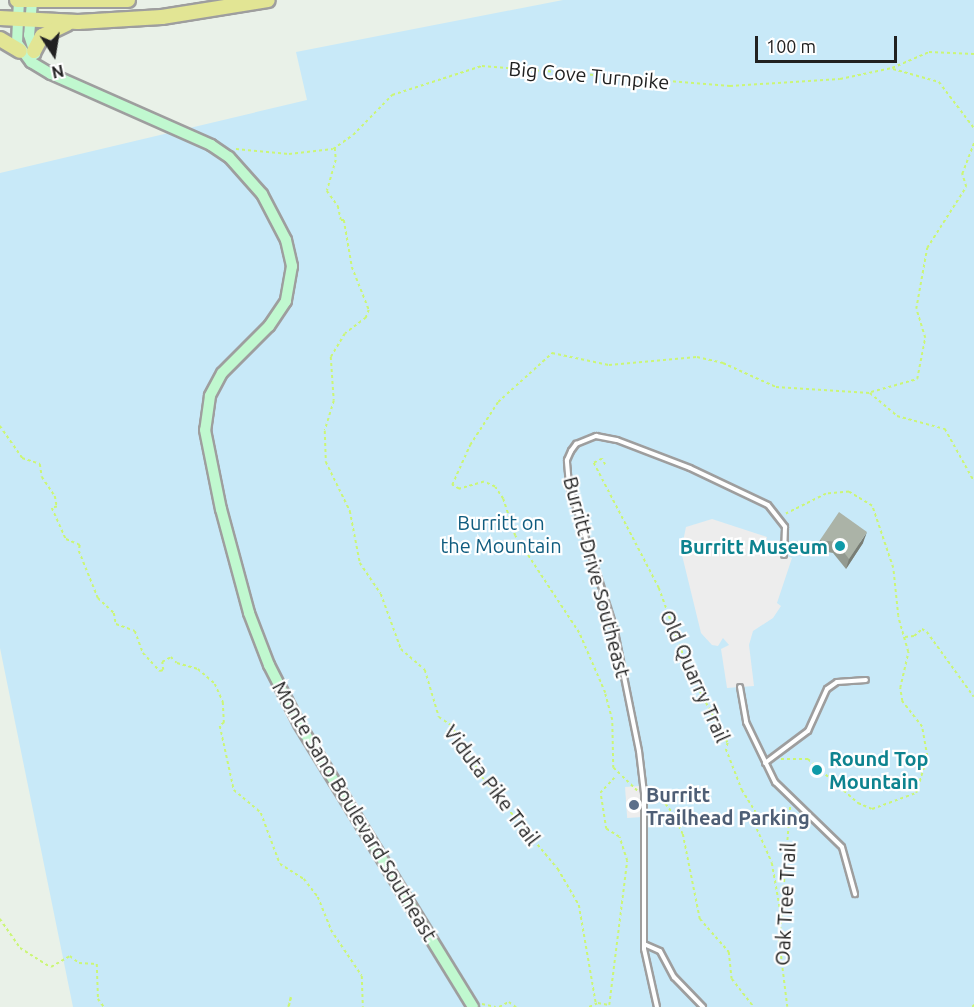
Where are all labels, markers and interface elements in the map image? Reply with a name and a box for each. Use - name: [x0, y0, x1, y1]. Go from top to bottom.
- north arrow: [24, 24, 84, 84]
- scale bar: [758, 24, 900, 62]
- text: 100 m: [766, 36, 816, 56]
- street label: Big Cove Turnpike: [508, 56, 670, 94]
- text: N: [50, 62, 65, 82]
- street label: Burritt Drive Southeast: [559, 474, 635, 680]
- park label: Burritt on the Mountain: [440, 510, 562, 557]
- place label: Burritt Museum: [680, 534, 828, 558]
- marker: Burritt Museum: [833, 539, 847, 553]
- street label: Old Quarry Trail: [655, 606, 735, 746]
- street label: Monte Sano Boulevard Southeast: [268, 677, 442, 945]
- street label: Viduta Pike Trail: [439, 720, 545, 850]
- place label: Round Top Mountain: [829, 746, 929, 793]
- marker: Round Top Mountain: [810, 763, 824, 777]
- place label: Burritt Trailhead Parking: [646, 782, 810, 829]
- marker: Burritt Trailhead Parking: [627, 798, 641, 812]
- street label: Oak Tree Trail: [770, 842, 800, 966]

